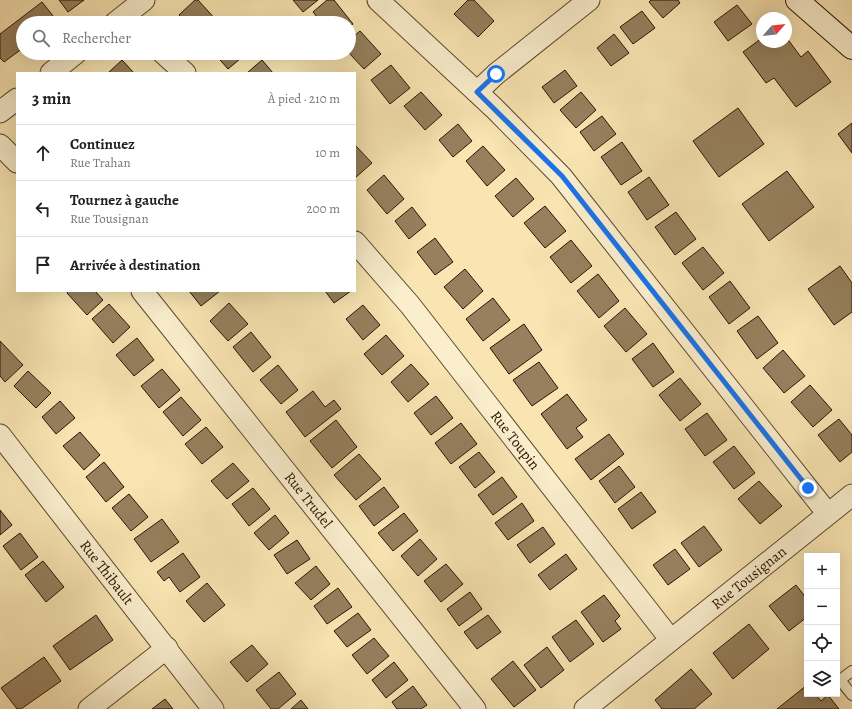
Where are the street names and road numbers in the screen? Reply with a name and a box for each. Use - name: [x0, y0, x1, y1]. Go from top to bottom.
- street label: Rue Toupin: [486, 406, 545, 474]
- street label: Rue Trudel: [280, 468, 337, 532]
- street label: Rue Thibault: [75, 536, 138, 609]
- street label: Rue Tousignan: [707, 541, 791, 614]

